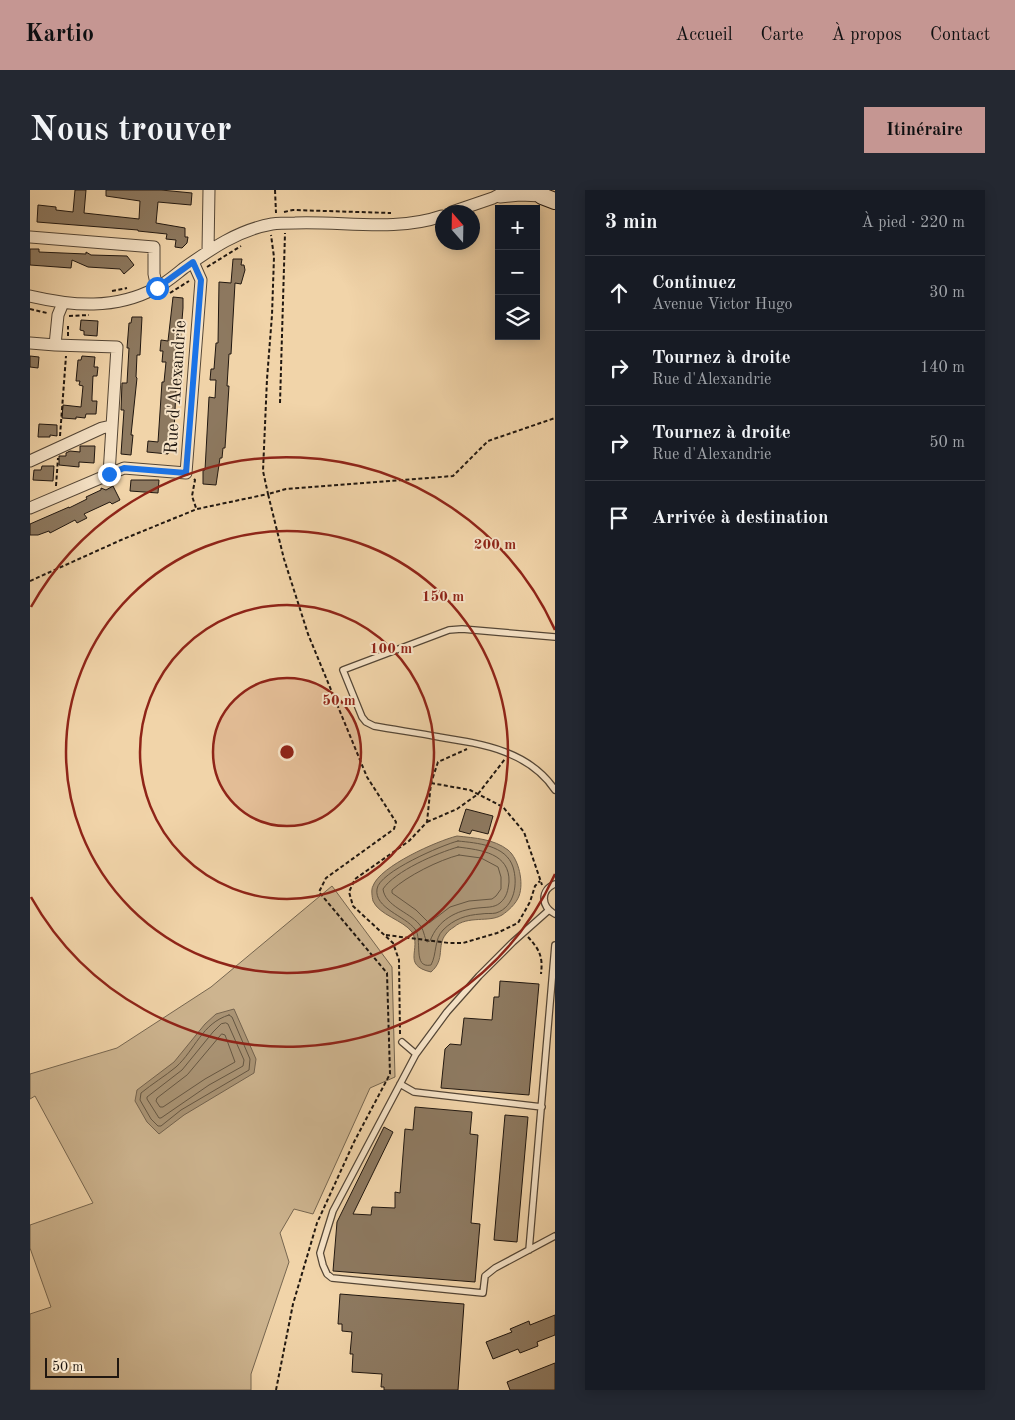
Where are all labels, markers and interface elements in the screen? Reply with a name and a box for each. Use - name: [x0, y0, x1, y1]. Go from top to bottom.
- text: Kartio: [25, 23, 94, 47]
- text: Accueil: [675, 26, 733, 44]
- text: Carte: [761, 26, 803, 44]
- text: À propos: [831, 26, 902, 44]
- text: Contact: [930, 26, 990, 44]
- button: Itinéraire: [864, 107, 985, 153]
- text: Nous trouver: [30, 113, 232, 148]
- north arrow: [435, 205, 480, 250]
- map controls: [495, 205, 540, 340]
- button: +: [495, 205, 540, 250]
- text: 3 min: [605, 212, 658, 233]
- text: À pied · 220 m: [862, 215, 965, 231]
- button: −: [495, 250, 540, 295]
- text: Continuez: [652, 274, 736, 293]
- route start: [146, 277, 169, 300]
- icon: ahead: [605, 279, 633, 307]
- text: 30 m: [929, 285, 965, 301]
- button: layers: [495, 295, 540, 340]
- text: Avenue Victor Hugo: [652, 297, 793, 313]
- street label: Rue d'Alexandrie: [162, 319, 190, 455]
- text: Tournez à droite: [652, 349, 791, 368]
- icon: right: [605, 354, 633, 382]
- text: 140 m: [920, 360, 965, 376]
- text: Rue d'Alexandrie: [652, 372, 771, 388]
- text: Tournez à droite: [652, 424, 791, 443]
- icon: right: [605, 429, 633, 457]
- text: 50 m: [929, 435, 965, 451]
- text: Rue d'Alexandrie: [652, 447, 771, 463]
- route end: [98, 463, 121, 486]
- icon: arrive: [605, 504, 633, 532]
- text: Arrivée à destination: [652, 509, 828, 528]
- text: 200 m: [474, 538, 516, 553]
- text: 150 m: [422, 590, 464, 605]
- text: 100 m: [370, 642, 412, 657]
- text: 50 m: [322, 694, 356, 709]
- centre of rings: [278, 743, 296, 761]
- scale bar: [45, 1355, 119, 1378]
- text: 50 m: [52, 1360, 83, 1374]

